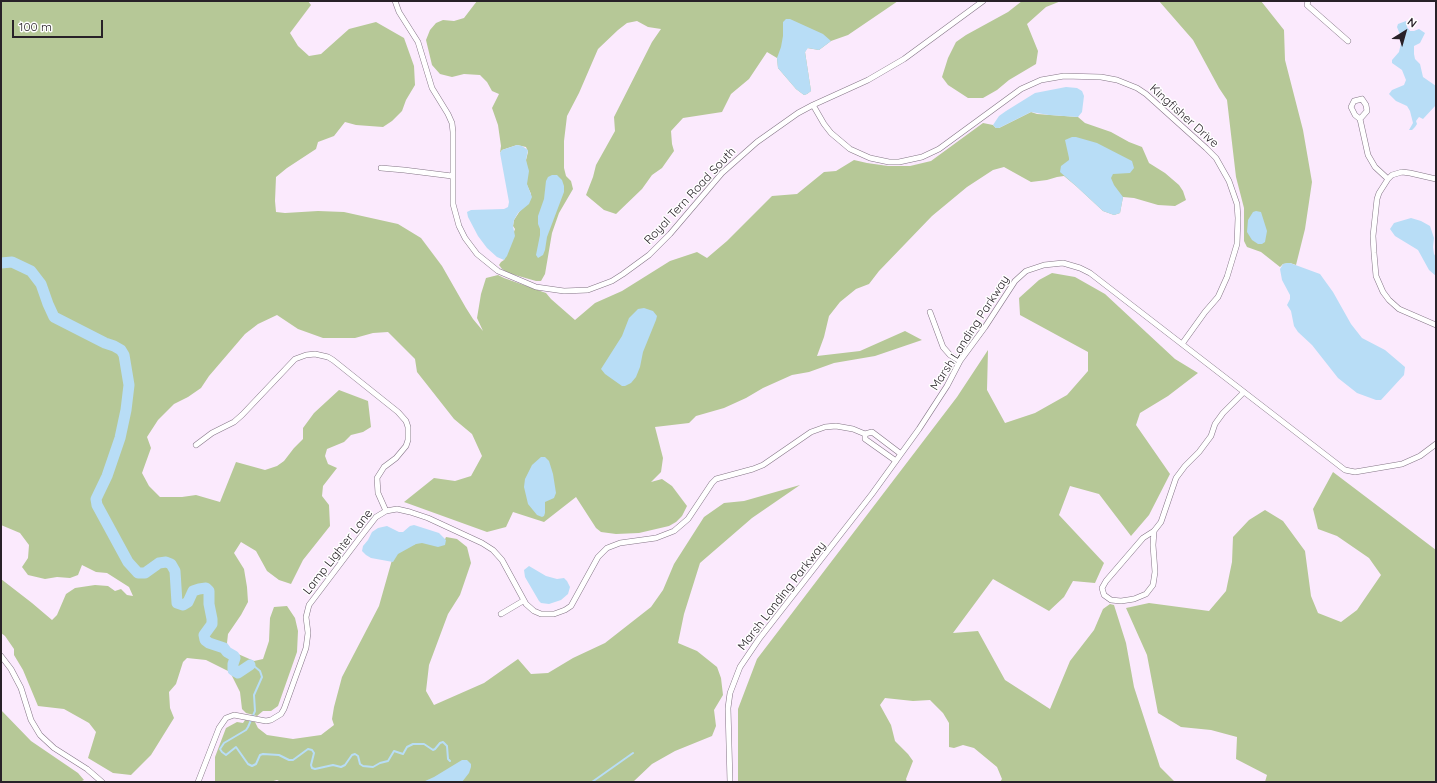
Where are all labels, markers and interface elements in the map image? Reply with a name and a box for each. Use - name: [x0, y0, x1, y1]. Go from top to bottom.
- scale bar: [14, 12, 105, 38]
- north arrow: [1385, 12, 1425, 52]
- text: N: [1405, 14, 1420, 30]
- text: 100 m: [19, 19, 52, 34]
- street label: Kingfisher Drive: [1146, 81, 1222, 151]
- street label: Royal Tern Road South: [641, 144, 739, 248]
- street label: Marsh Landing Parkway: [927, 273, 1013, 393]
- street label: Lamp Lighter Lane: [300, 506, 376, 598]
- street label: Marsh Landing Parkway: [735, 539, 829, 653]

